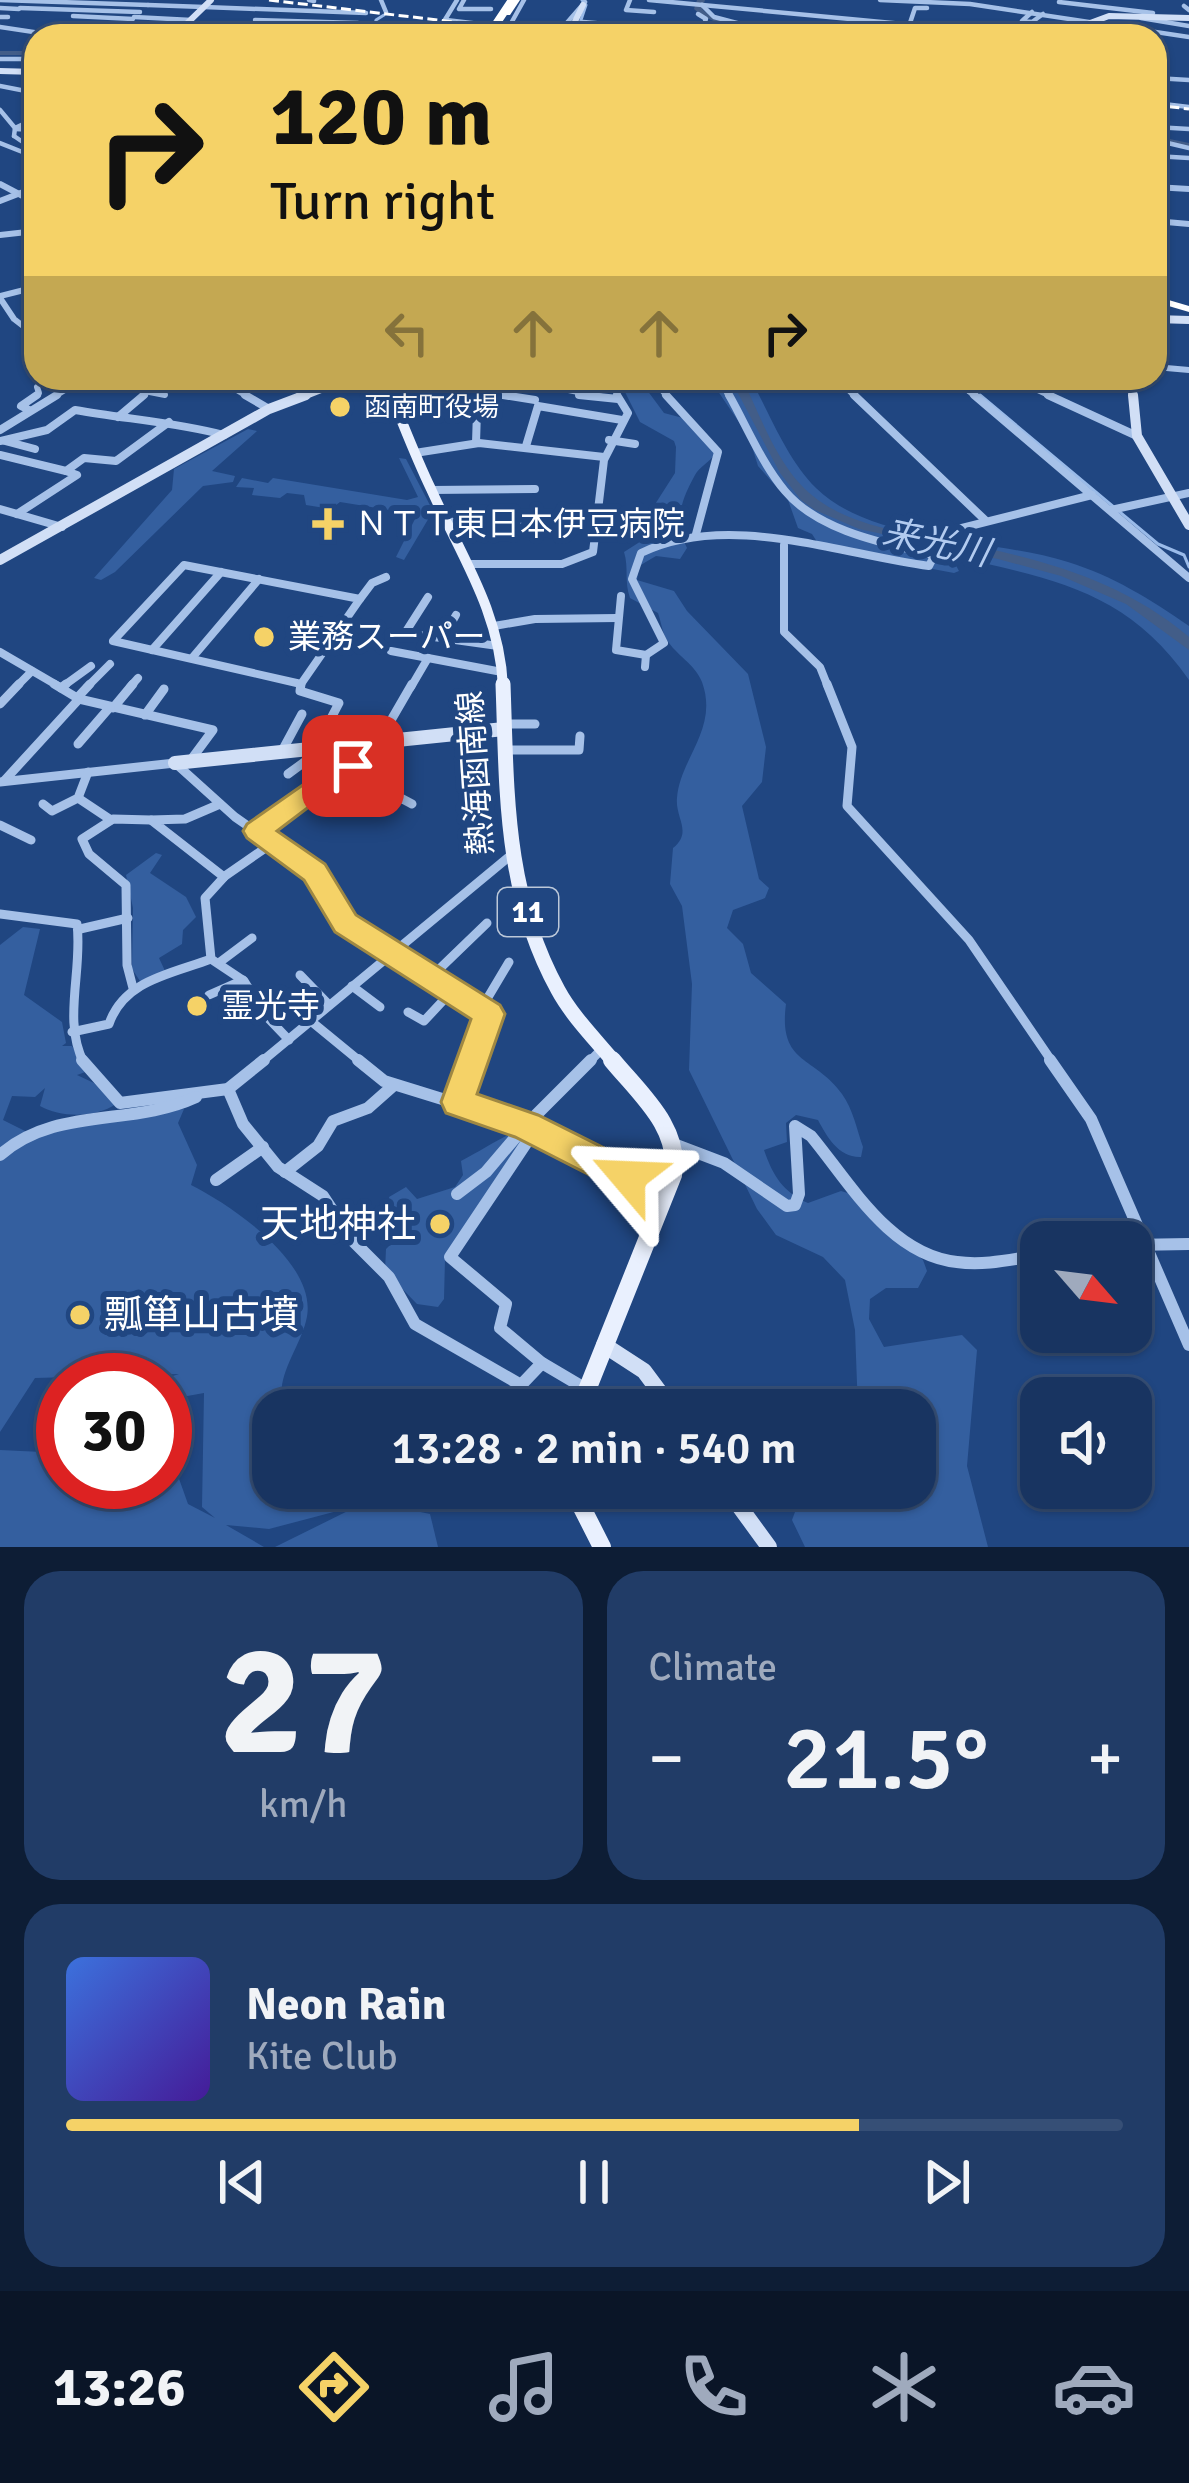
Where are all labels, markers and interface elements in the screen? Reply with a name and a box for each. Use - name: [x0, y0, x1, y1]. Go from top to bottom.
- text: 120 m: [270, 65, 492, 169]
- icon: right: [72, 72, 228, 228]
- text: Turn right: [270, 168, 495, 235]
- icon: left: [374, 300, 440, 366]
- icon: ahead: [500, 300, 566, 366]
- icon: ahead: [626, 300, 692, 366]
- icon: right: [752, 300, 818, 366]
- place label: 函南町役場: [364, 391, 499, 424]
- marker: 函南町役場: [327, 394, 353, 420]
- place label: ＮＴＴ東日本伊豆病院: [355, 504, 685, 545]
- marker: ＮＴＴ東日本伊豆病院: [312, 508, 344, 540]
- water label: 来光川: [878, 510, 997, 577]
- place label: 業務スーパー: [288, 617, 486, 658]
- marker: 業務スーパー: [251, 624, 277, 650]
- street label: 熱海函南線: [450, 689, 502, 857]
- pin: [302, 715, 404, 817]
- icon: arrive: [320, 733, 386, 799]
- road number: 11: [498, 888, 558, 936]
- place label: 霊光寺: [221, 986, 320, 1027]
- marker: 霊光寺: [184, 993, 210, 1019]
- position arrow: [565, 1114, 691, 1240]
- place label: 天地神社: [260, 1200, 416, 1248]
- marker: 天地神社: [427, 1211, 453, 1237]
- north arrow: [1020, 1221, 1152, 1353]
- map controls: [1020, 1221, 1152, 1509]
- place label: 瓢箪山古墳: [104, 1291, 299, 1339]
- marker: 瓢箪山古墳: [67, 1302, 93, 1328]
- speed limit sign: 30: [36, 1353, 192, 1509]
- button: sound: [1020, 1377, 1152, 1509]
- text: 13:28 · 2 min · 540 m: [392, 1421, 796, 1476]
- text: 27: [219, 1605, 387, 1798]
- text: Climate: [649, 1643, 777, 1691]
- text: 21.5°: [783, 1703, 988, 1814]
- text: −: [649, 1718, 684, 1799]
- text: +: [1087, 1718, 1123, 1799]
- text: km/h: [259, 1780, 347, 1828]
- text: Neon Rain: [246, 1977, 446, 2032]
- text: Kite Club: [246, 2032, 397, 2080]
- icon: previous: [209, 2149, 275, 2215]
- icon: pause: [561, 2149, 627, 2215]
- icon: next: [914, 2149, 980, 2215]
- icon: directions: [292, 2345, 376, 2429]
- icon: music: [482, 2345, 566, 2429]
- icon: phone: [672, 2345, 756, 2429]
- icon: climate: [862, 2345, 946, 2429]
- icon: car: [1052, 2345, 1136, 2429]
- text: 13:26: [53, 2354, 186, 2421]

